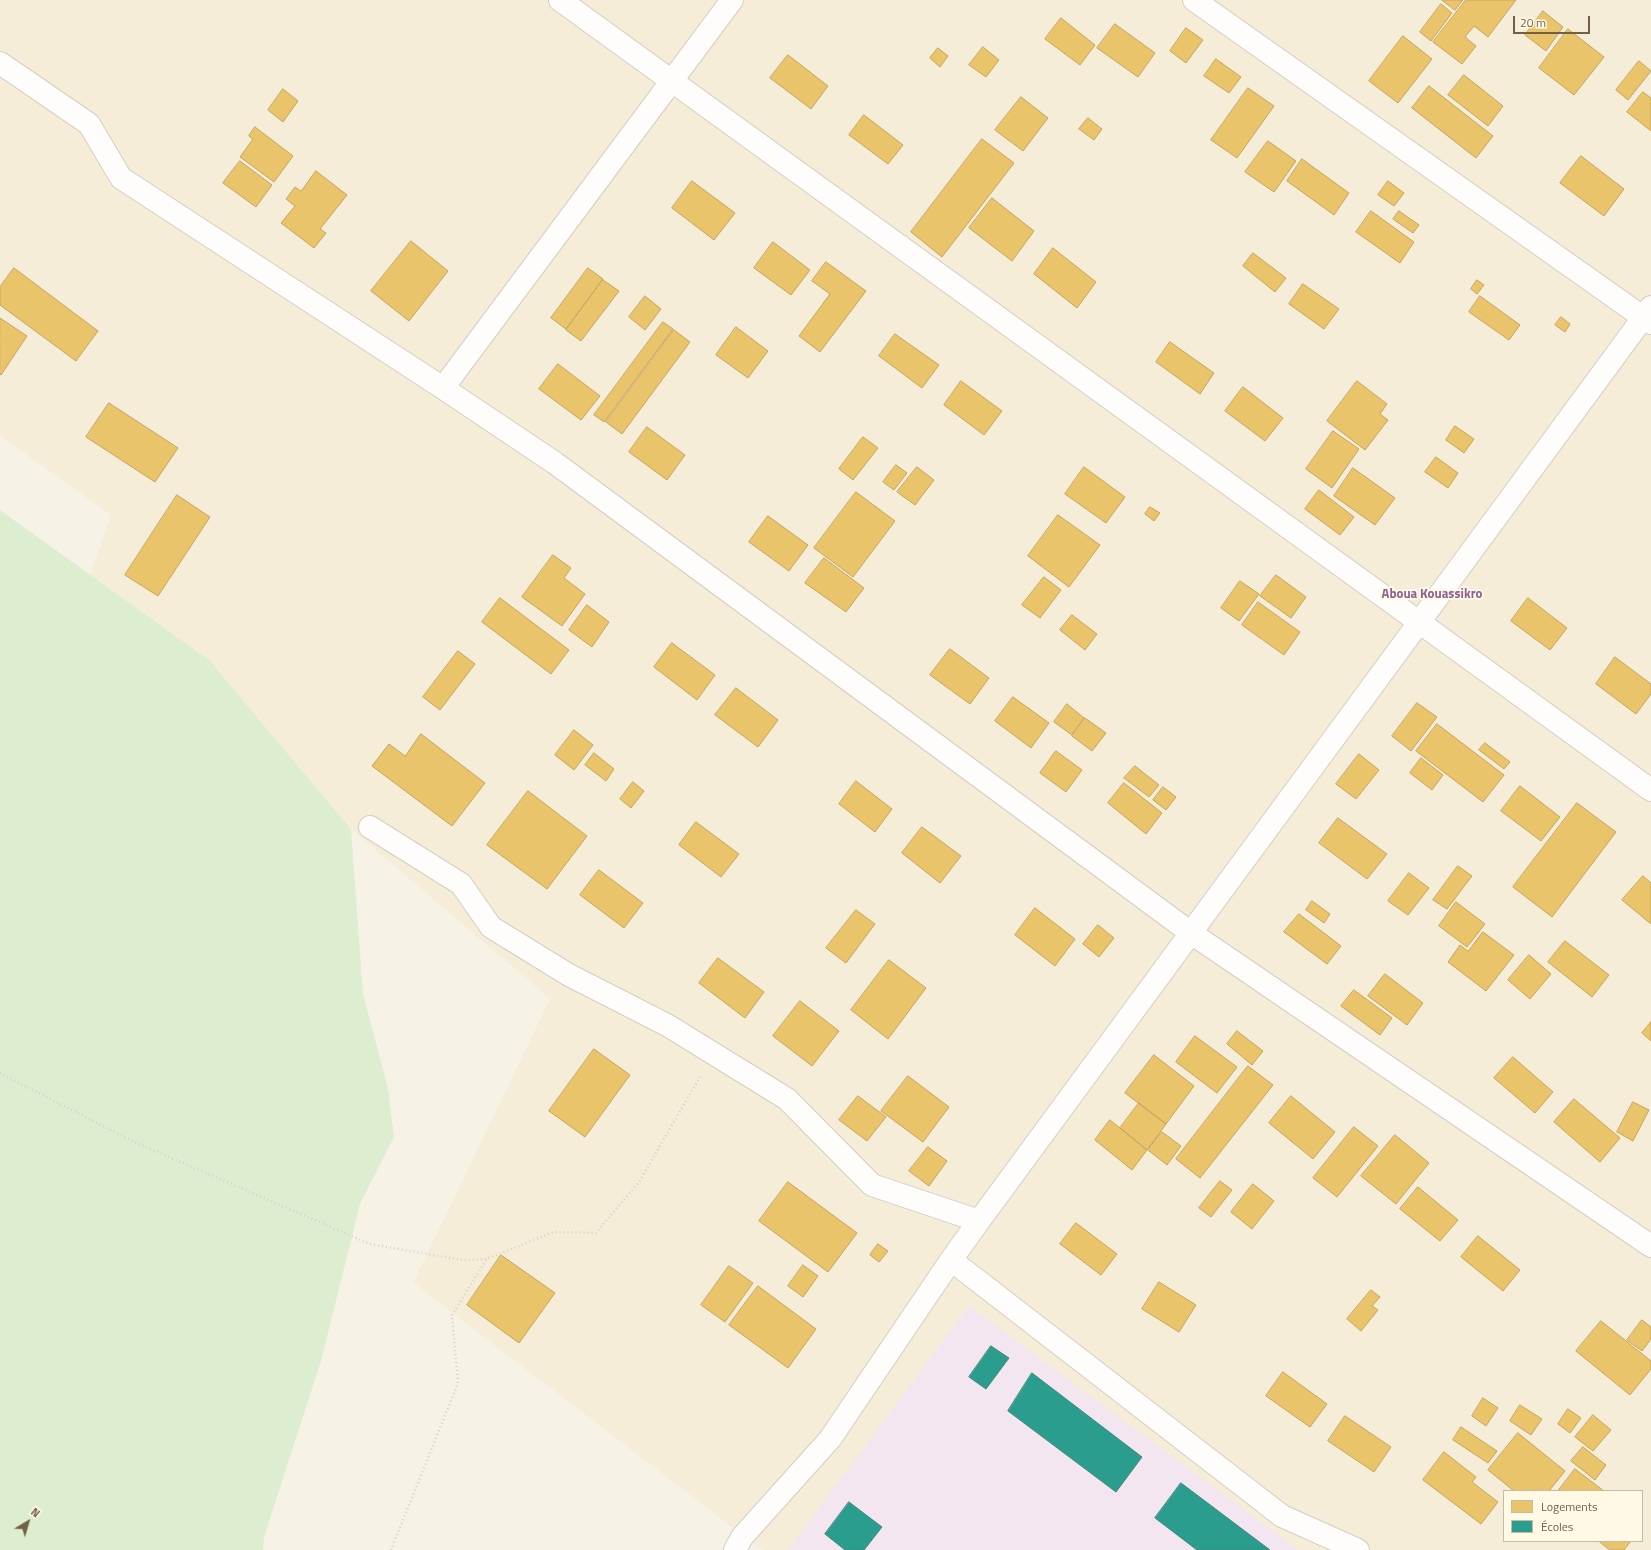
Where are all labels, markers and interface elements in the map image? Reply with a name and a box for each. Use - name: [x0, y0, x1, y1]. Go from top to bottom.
- scale bar: [1515, 8, 1592, 34]
- text: 20 m: [1520, 13, 1546, 32]
- district label: Aboua Kouassikro: [1382, 587, 1482, 603]
- legend: [1503, 1490, 1643, 1542]
- text: Logements: [1541, 1497, 1598, 1516]
- north arrow: [8, 1502, 48, 1542]
- text: N: [27, 1504, 43, 1521]
- text: Écoles: [1541, 1517, 1573, 1536]

